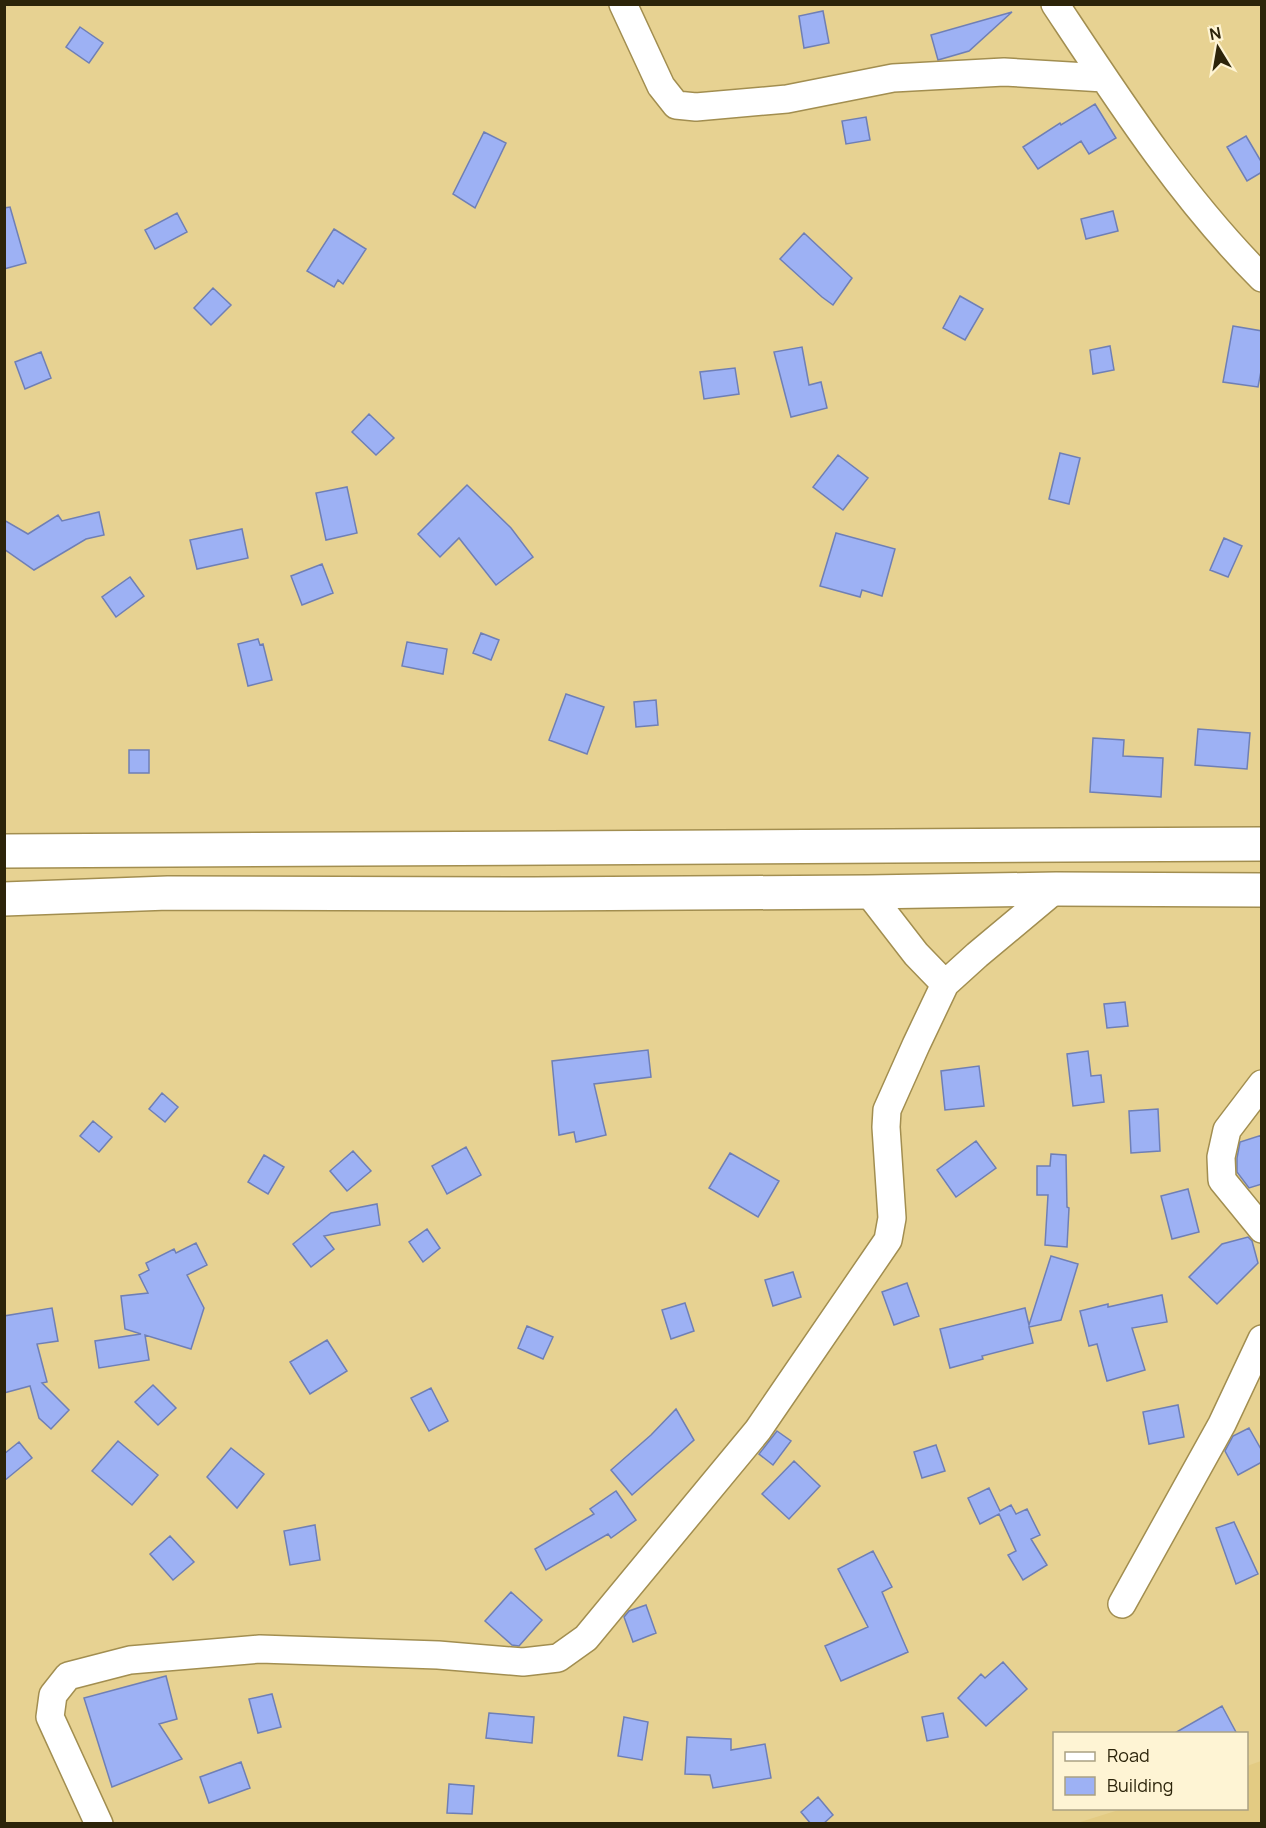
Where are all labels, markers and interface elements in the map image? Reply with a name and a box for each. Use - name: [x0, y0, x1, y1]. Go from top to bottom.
- north arrow: [1188, 18, 1248, 78]
- text: N: [1207, 21, 1223, 45]
- legend: [1053, 1732, 1248, 1810]
- text: Road: [1107, 1743, 1150, 1767]
- text: Building: [1107, 1773, 1173, 1797]

